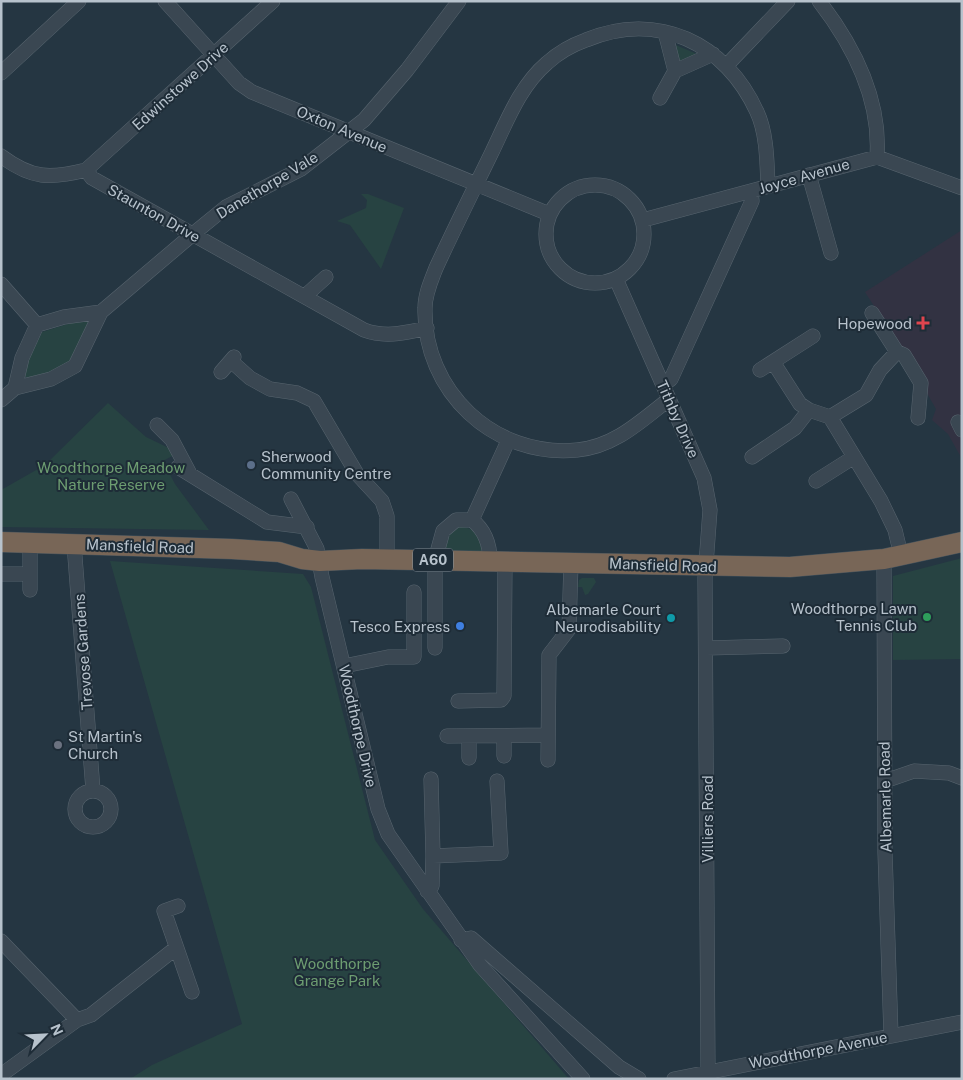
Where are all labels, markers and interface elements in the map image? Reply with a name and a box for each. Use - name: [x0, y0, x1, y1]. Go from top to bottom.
- street label: Edwinstowe Drive: [129, 38, 231, 134]
- street label: Oxton Avenue: [294, 102, 390, 156]
- street label: Danethorpe Vale: [213, 148, 321, 222]
- street label: Joyce Avenue: [757, 155, 851, 197]
- street label: Staunton Drive: [105, 181, 203, 245]
- place label: Hopewood: [837, 315, 912, 332]
- marker: Hopewood: [916, 316, 930, 330]
- street label: Tithby Drive: [653, 377, 703, 461]
- place label: Sherwood Community Centre: [261, 448, 392, 482]
- park label: Woodthorpe Meadow Nature Reserve: [37, 459, 185, 493]
- marker: Sherwood Community Centre: [245, 459, 257, 471]
- street label: Mansfield Road: [86, 536, 194, 556]
- road number: A60: [413, 548, 453, 572]
- street label: Mansfield Road: [609, 555, 717, 575]
- street label: Trevose Gardens: [70, 593, 96, 711]
- place label: Woodthorpe Lawn Tennis Club: [791, 600, 917, 634]
- place label: Albemarle Court Neurodisability: [546, 601, 661, 635]
- marker: Woodthorpe Lawn Tennis Club: [921, 611, 933, 623]
- marker: Albemarle Court Neurodisability: [665, 612, 677, 624]
- place label: Tesco Express: [350, 618, 450, 635]
- marker: Tesco Express: [454, 620, 466, 632]
- street label: Woodthorpe Drive: [336, 663, 380, 789]
- place label: St Martin's Church: [68, 728, 142, 762]
- marker: St Martin's Church: [52, 739, 64, 751]
- street label: Albemarle Road: [876, 741, 894, 853]
- street label: Villiers Road: [699, 775, 716, 863]
- park label: Woodthorpe Grange Park: [294, 955, 380, 989]
- north arrow: [20, 1010, 70, 1060]
- text: N: [47, 1021, 66, 1038]
- street label: Woodthorpe Avenue: [747, 1028, 889, 1072]

